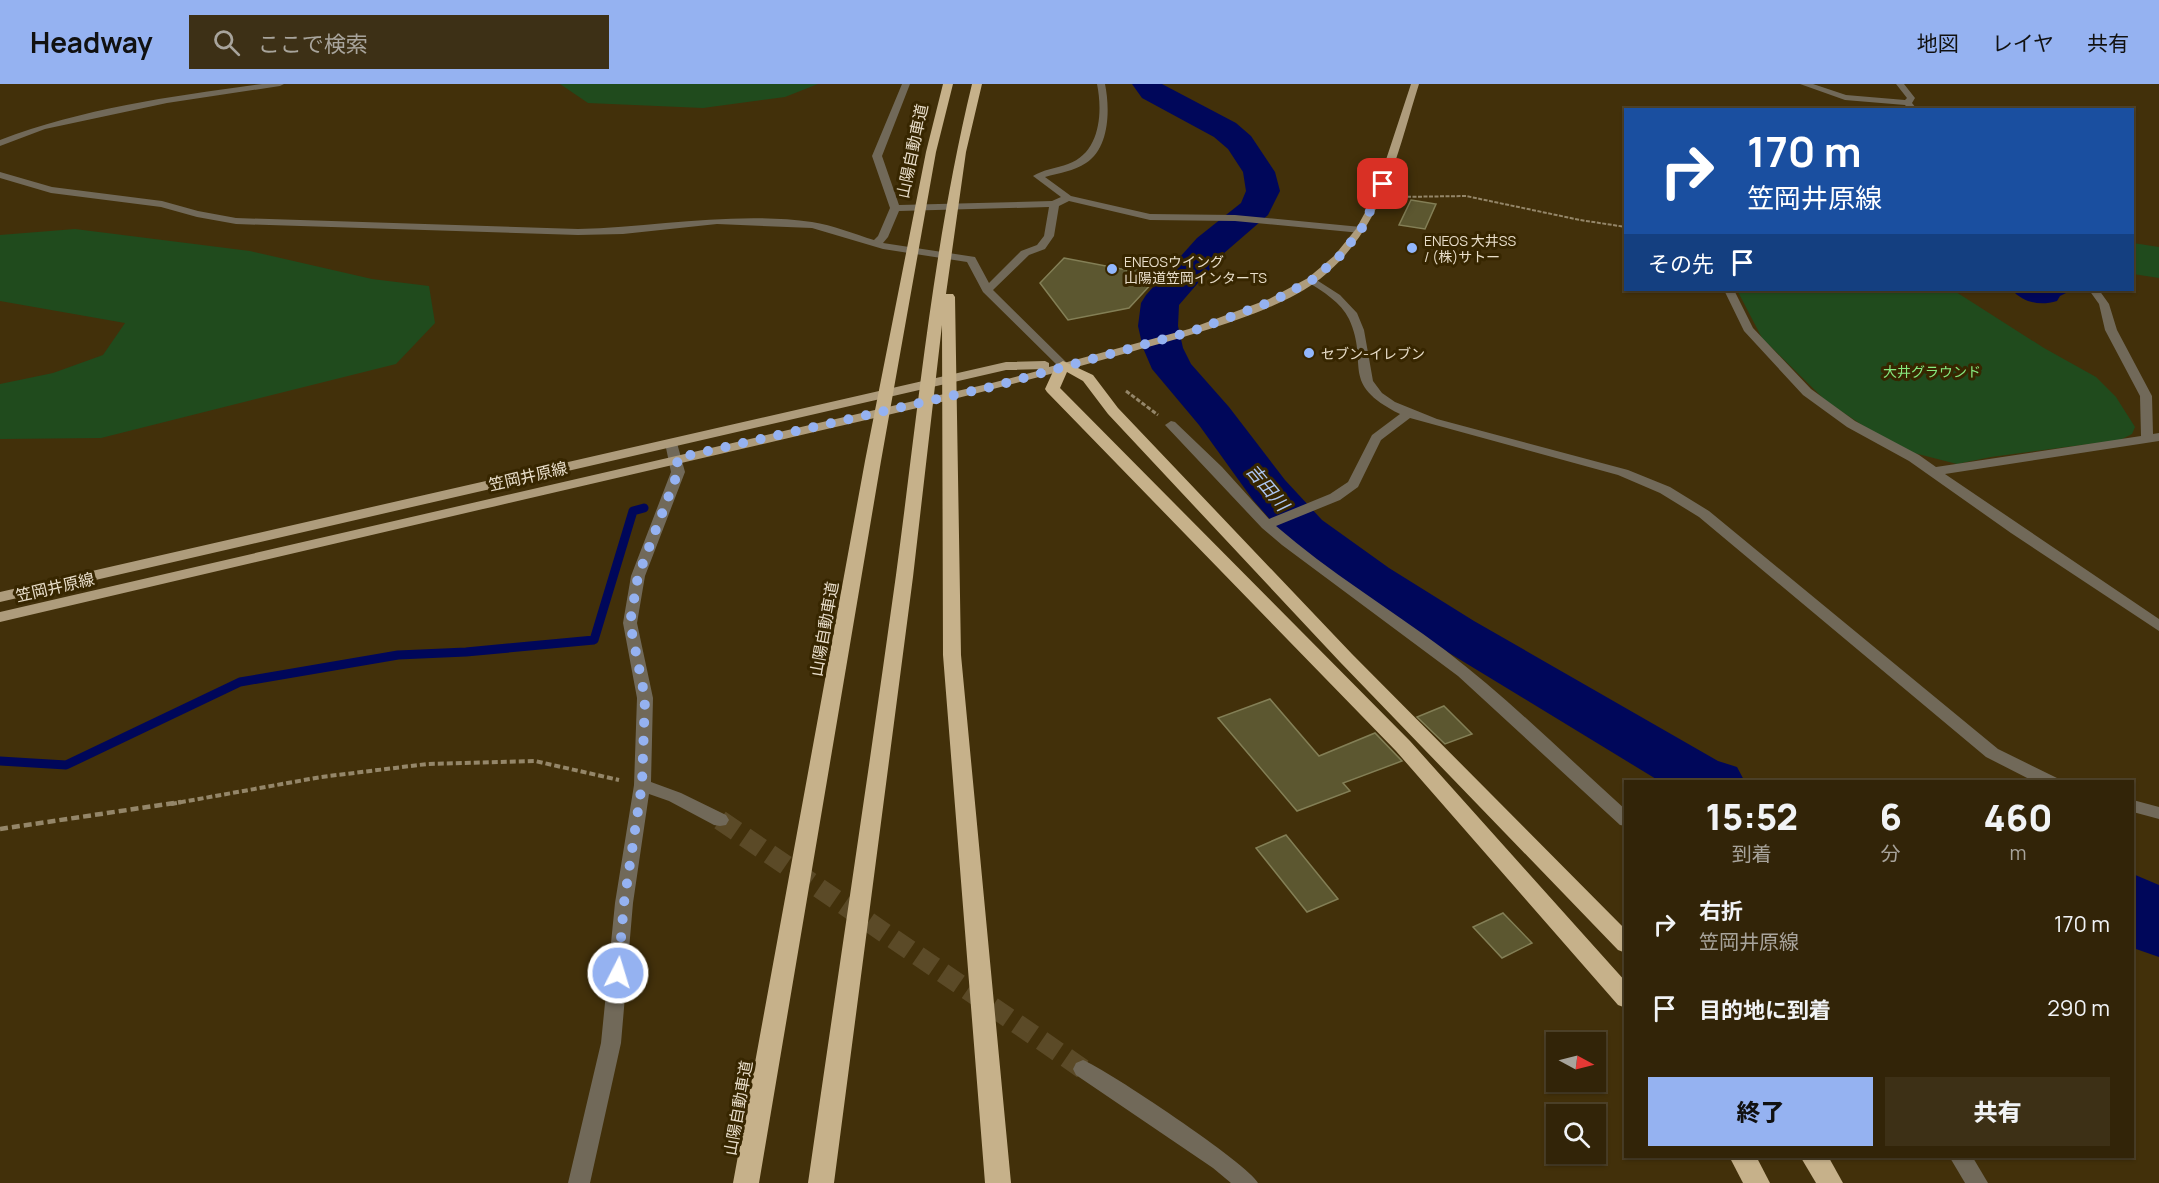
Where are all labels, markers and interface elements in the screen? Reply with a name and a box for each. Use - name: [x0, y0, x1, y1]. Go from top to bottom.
- search box: [189, 15, 609, 69]
- text: Headway: [30, 23, 153, 61]
- icon: search: [210, 26, 243, 59]
- text: ここで検索: [258, 29, 368, 59]
- text: 地図: [1917, 29, 1959, 57]
- text: レイヤ: [1992, 29, 2054, 57]
- text: 共有: [2087, 29, 2129, 57]
- street label: 山陽自動車道: [891, 102, 933, 200]
- text: 170 m: [1747, 122, 1862, 180]
- icon: right: [1648, 132, 1726, 210]
- pin: [1357, 158, 1408, 209]
- icon: arrive: [1366, 167, 1399, 200]
- text: 笠岡井原線: [1747, 179, 1882, 216]
- place label: ENEOS 大井SS / (株)サトー: [1424, 231, 1517, 266]
- marker: ENEOS 大井SS / (株)サトー: [1405, 241, 1419, 255]
- icon: arrive: [1726, 246, 1759, 279]
- text: その先: [1648, 249, 1714, 279]
- place label: ENEOSウイング 山陽道笠岡インターTS: [1124, 252, 1267, 287]
- marker: ENEOSウイング 山陽道笠岡インターTS: [1105, 262, 1119, 276]
- place label: セブン-イレブン: [1321, 344, 1425, 363]
- marker: セブン-イレブン: [1302, 346, 1316, 360]
- park label: 大井グラウンド: [1883, 362, 1981, 381]
- street label: 笠岡井原線: [487, 456, 569, 496]
- water label: 吉田川: [1241, 459, 1296, 517]
- street label: 笠岡井原線: [14, 567, 96, 607]
- street label: 山陽自動車道: [805, 580, 843, 678]
- text: 15:52: [1706, 792, 1798, 841]
- text: 6: [1880, 792, 1902, 841]
- text: 460: [1984, 793, 2052, 842]
- text: m: [2010, 839, 2026, 866]
- text: 到着: [1732, 840, 1772, 867]
- text: 分: [1881, 840, 1901, 867]
- text: 右折: [1699, 896, 1743, 926]
- icon: right: [1648, 908, 1681, 941]
- text: 170 m: [2054, 909, 2110, 939]
- text: 笠岡井原線: [1699, 928, 1799, 955]
- position arrow: [586, 941, 650, 1005]
- icon: arrive: [1648, 992, 1681, 1025]
- text: 290 m: [2047, 993, 2110, 1023]
- text: 目的地に到着: [1699, 995, 1831, 1025]
- north arrow: [1546, 1032, 1606, 1092]
- map controls: [1546, 1032, 1606, 1164]
- street label: 山陽自動車道: [719, 1059, 757, 1157]
- button: 終了: [1648, 1077, 1873, 1146]
- button: 共有: [1885, 1077, 2110, 1146]
- button: search: [1546, 1104, 1606, 1164]

